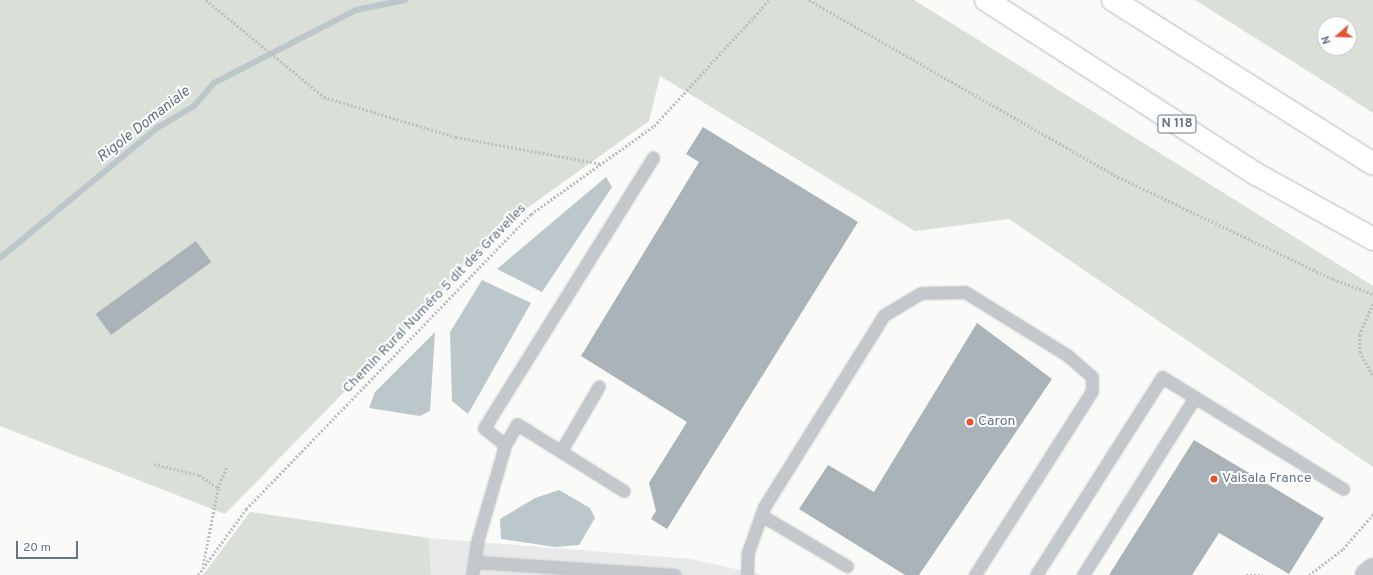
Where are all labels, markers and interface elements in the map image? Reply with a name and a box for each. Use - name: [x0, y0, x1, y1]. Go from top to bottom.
- north arrow: [1317, 16, 1357, 56]
- text: N: [1319, 34, 1335, 46]
- water label: Rigole Domaniale: [94, 83, 194, 167]
- road number: N 118: [1157, 113, 1197, 135]
- street label: Chemin Rural Numéro 5 dit des Gravelles: [340, 201, 530, 397]
- place label: Caron: [978, 414, 1015, 430]
- marker: Caron: [965, 417, 975, 427]
- place label: Vaisala France: [1222, 471, 1311, 487]
- marker: Vaisala France: [1209, 474, 1219, 484]
- scale bar: [18, 533, 80, 559]
- text: 20 m: [23, 540, 51, 556]

